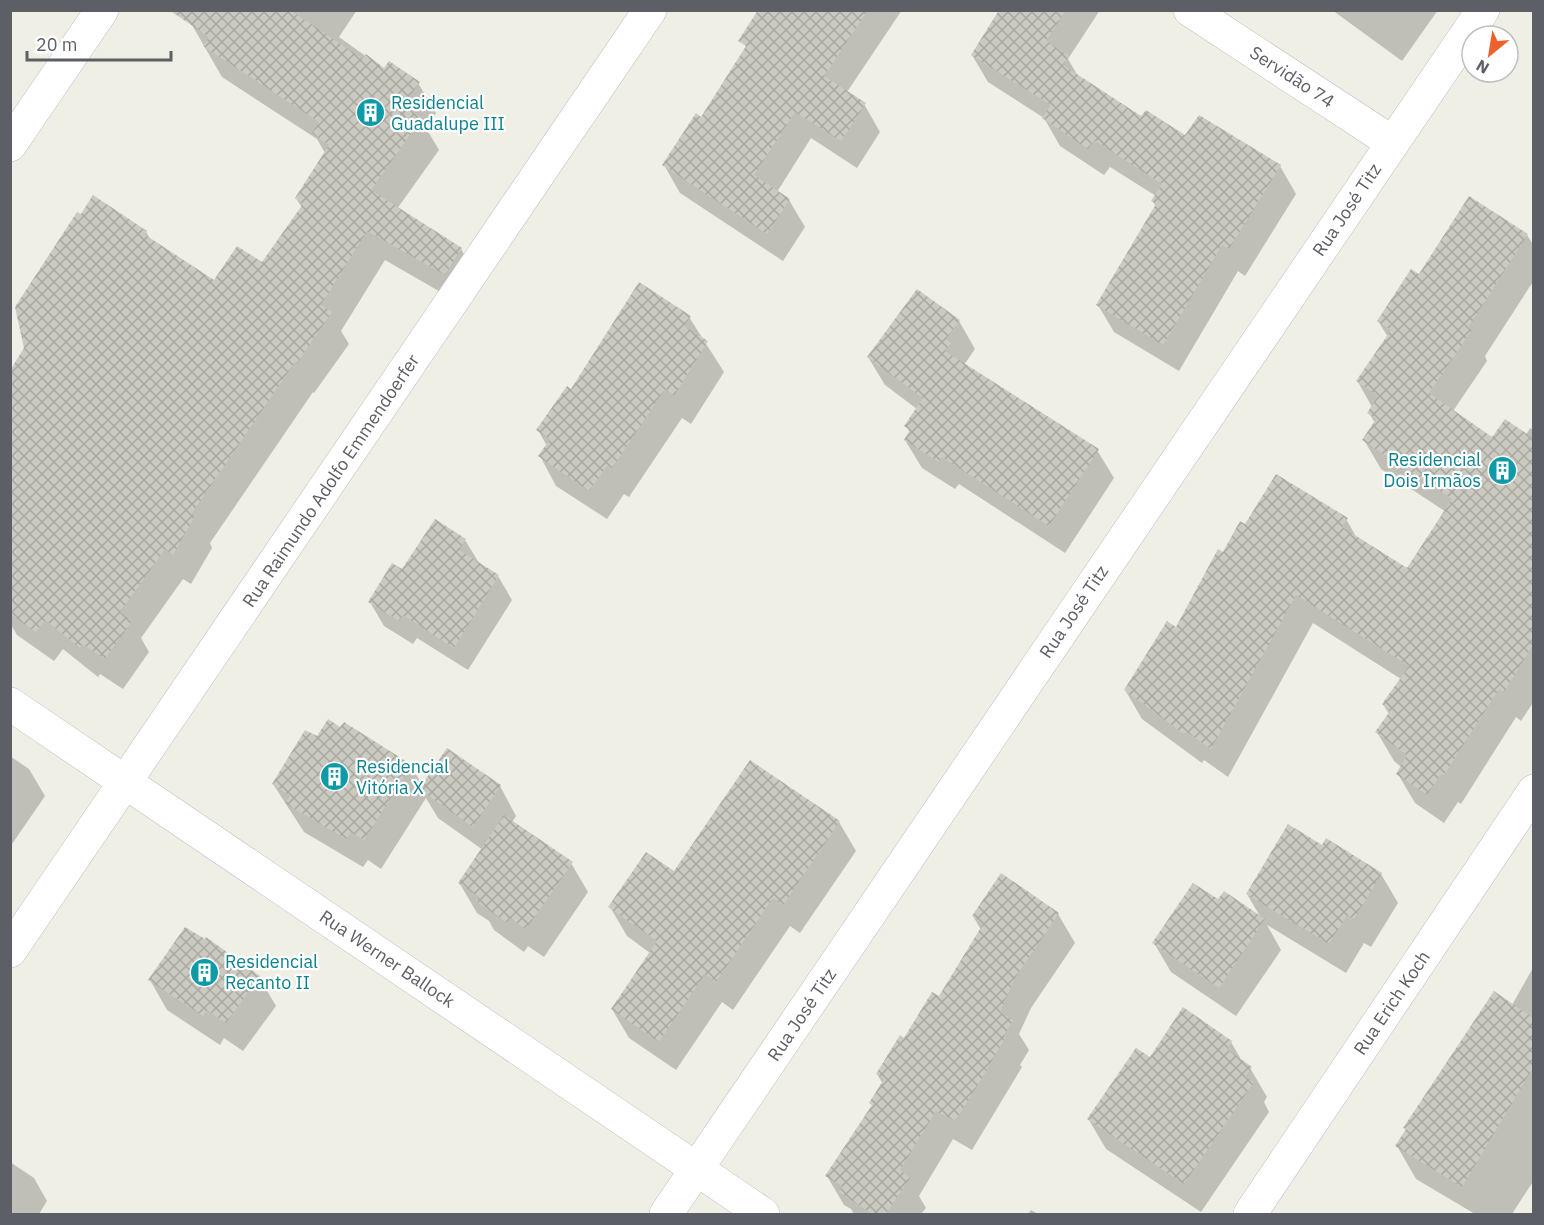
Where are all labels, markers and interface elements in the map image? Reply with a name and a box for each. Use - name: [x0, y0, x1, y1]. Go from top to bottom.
- scale bar: [27, 24, 171, 62]
- north arrow: [1460, 24, 1520, 84]
- text: 20 m: [36, 33, 78, 56]
- street label: Servidão 74: [1246, 41, 1339, 113]
- text: N: [1472, 55, 1493, 79]
- place label: Residencial Guadalupe III: [391, 91, 505, 135]
- building icon: Residencial Guadalupe III: [354, 97, 386, 129]
- street label: Rua José Titz: [1307, 159, 1386, 261]
- street label: Rua Raimundo Adolfo Emmendoerfer: [237, 349, 424, 612]
- place label: Residencial Dois Irmãos: [1383, 448, 1481, 492]
- building icon: Residencial Dois Irmãos: [1486, 454, 1518, 486]
- street label: Rua José Titz: [1034, 561, 1113, 663]
- place label: Residencial Vitória X: [356, 755, 449, 799]
- building icon: Residencial Vitória X: [319, 761, 351, 793]
- street label: Rua Werner Ballock: [315, 905, 460, 1013]
- street label: Rua Erich Koch: [1348, 946, 1435, 1059]
- place label: Residencial Recanto II: [225, 950, 318, 994]
- building icon: Residencial Recanto II: [188, 956, 220, 988]
- street label: Rua José Titz: [762, 964, 841, 1066]

